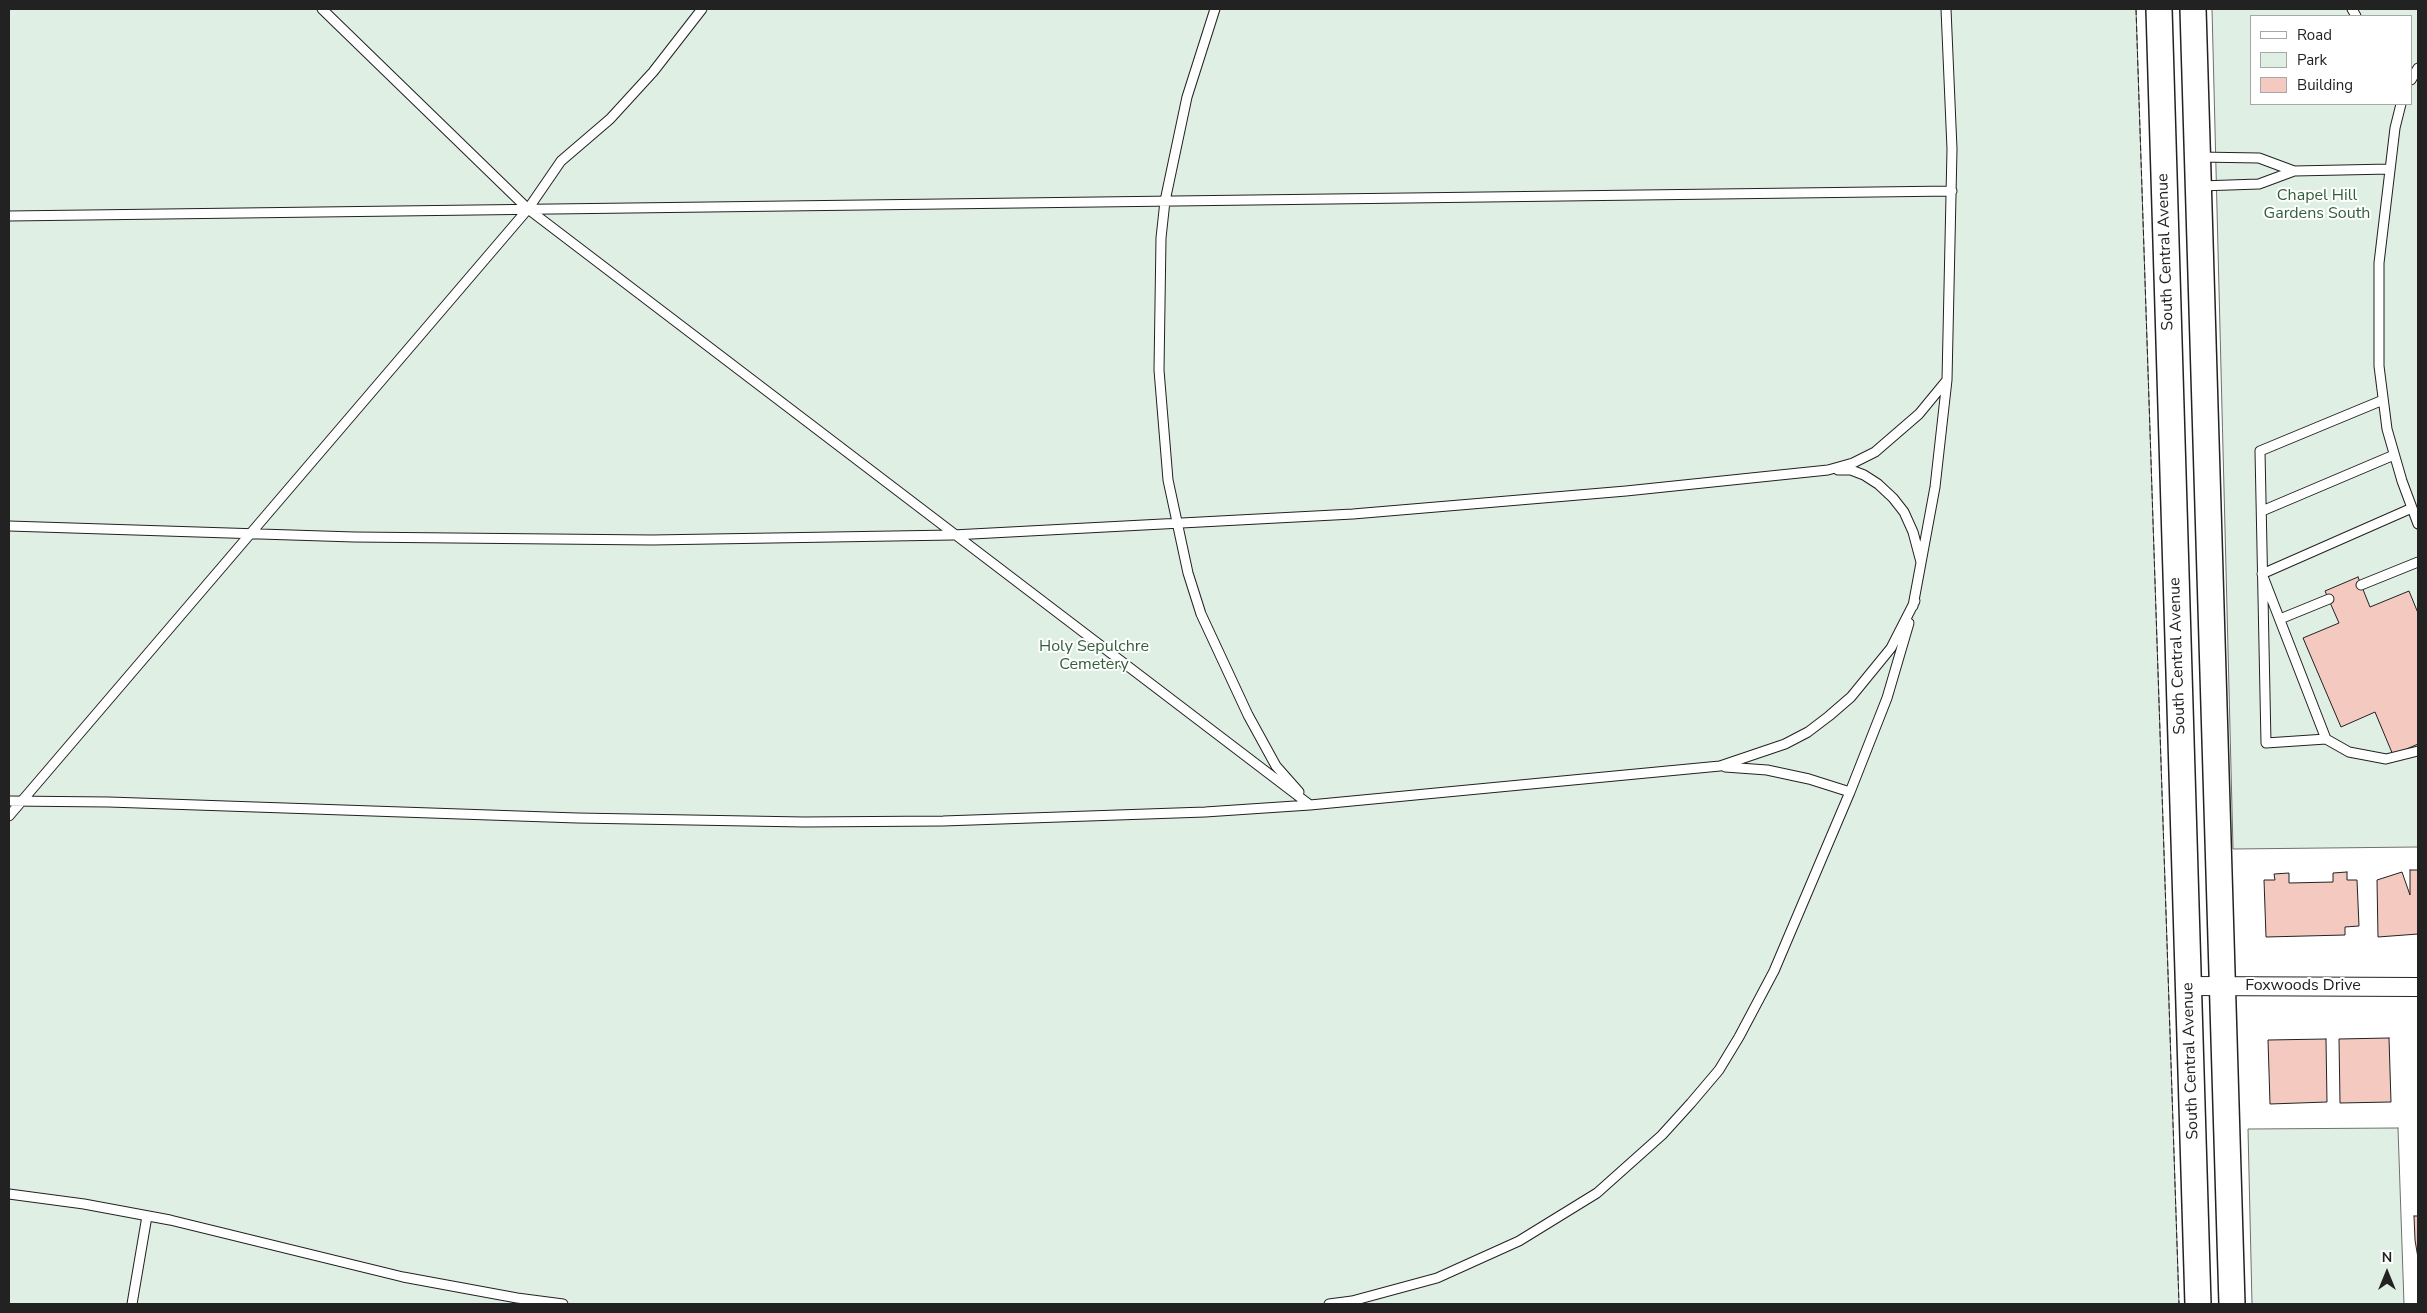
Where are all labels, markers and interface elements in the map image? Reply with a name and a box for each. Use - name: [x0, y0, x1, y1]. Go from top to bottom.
- legend: [2250, 15, 2412, 105]
- text: Road: [2297, 25, 2332, 45]
- text: Park: [2297, 50, 2327, 70]
- text: Building: [2297, 75, 2353, 95]
- street label: South Central Avenue: [2154, 173, 2178, 331]
- park label: Chapel Hill Gardens South: [2264, 186, 2370, 224]
- street label: South Central Avenue: [2166, 577, 2190, 735]
- park label: Holy Sepulchre Cemetery: [1039, 637, 1149, 675]
- street label: Foxwoods Drive: [2245, 976, 2361, 996]
- street label: South Central Avenue: [2179, 982, 2203, 1140]
- north arrow: [2362, 1248, 2412, 1298]
- text: N: [2382, 1248, 2392, 1267]

